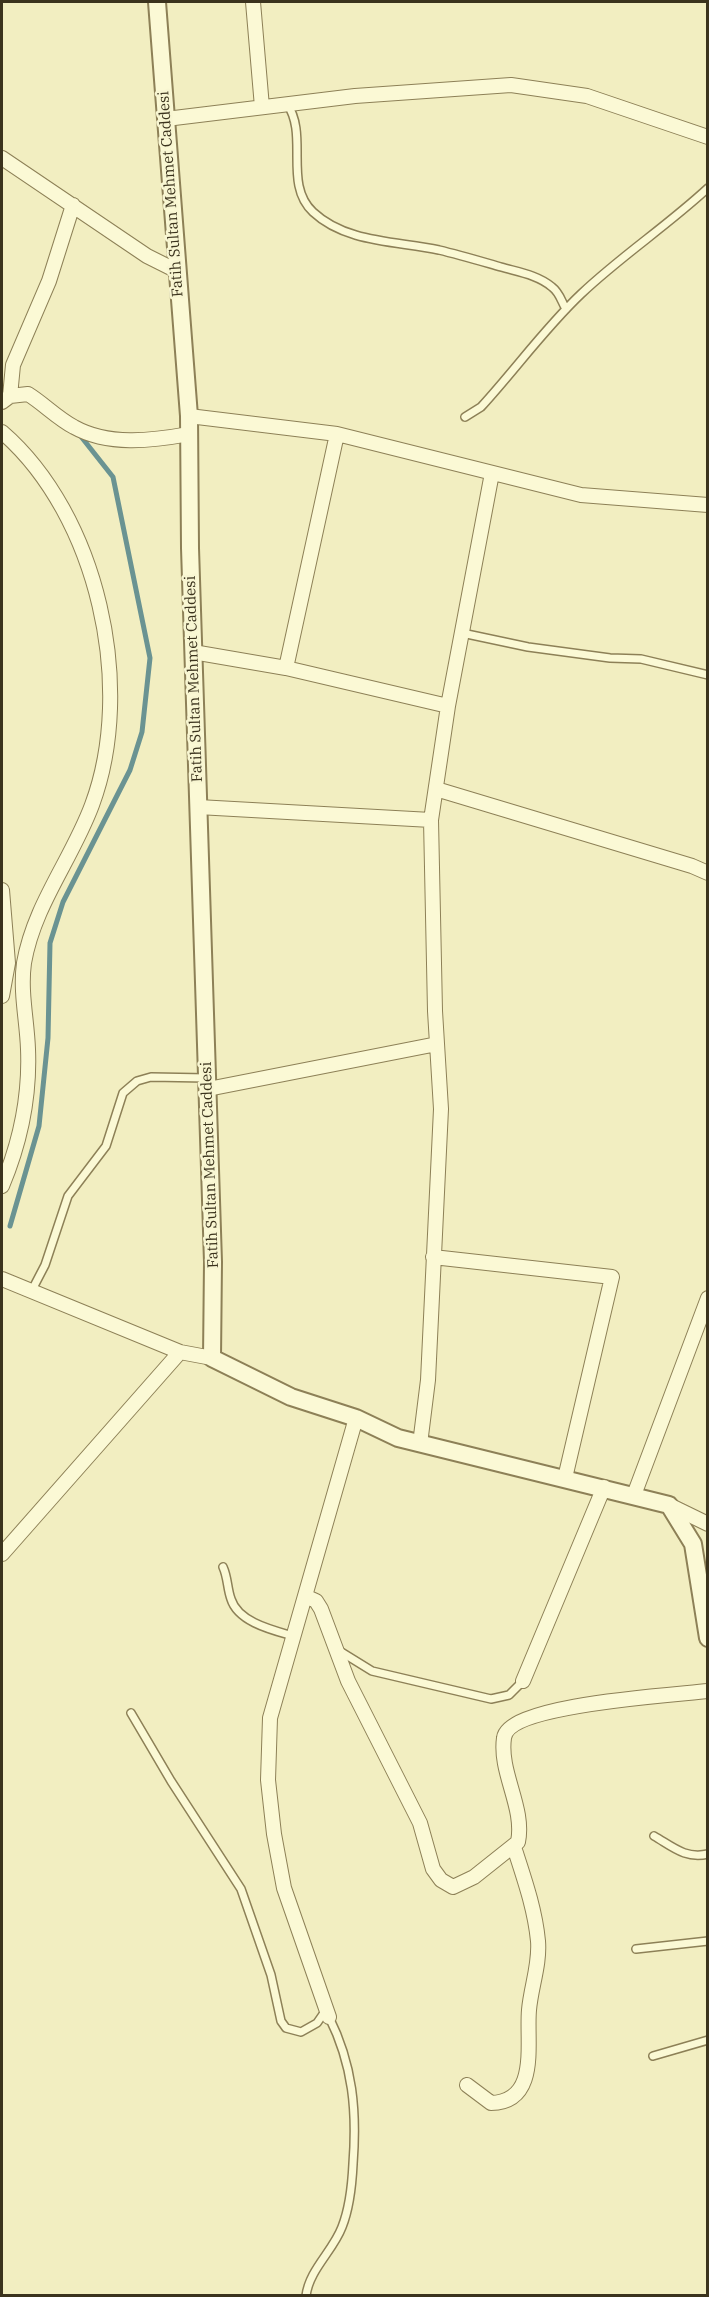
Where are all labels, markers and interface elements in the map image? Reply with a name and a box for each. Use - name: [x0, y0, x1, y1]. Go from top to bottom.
- street label: Fatih Sultan Mehmet Caddesi: [155, 90, 187, 298]
- street label: Fatih Sultan Mehmet Caddesi: [181, 575, 207, 783]
- street label: Fatih Sultan Mehmet Caddesi: [197, 1061, 223, 1269]

